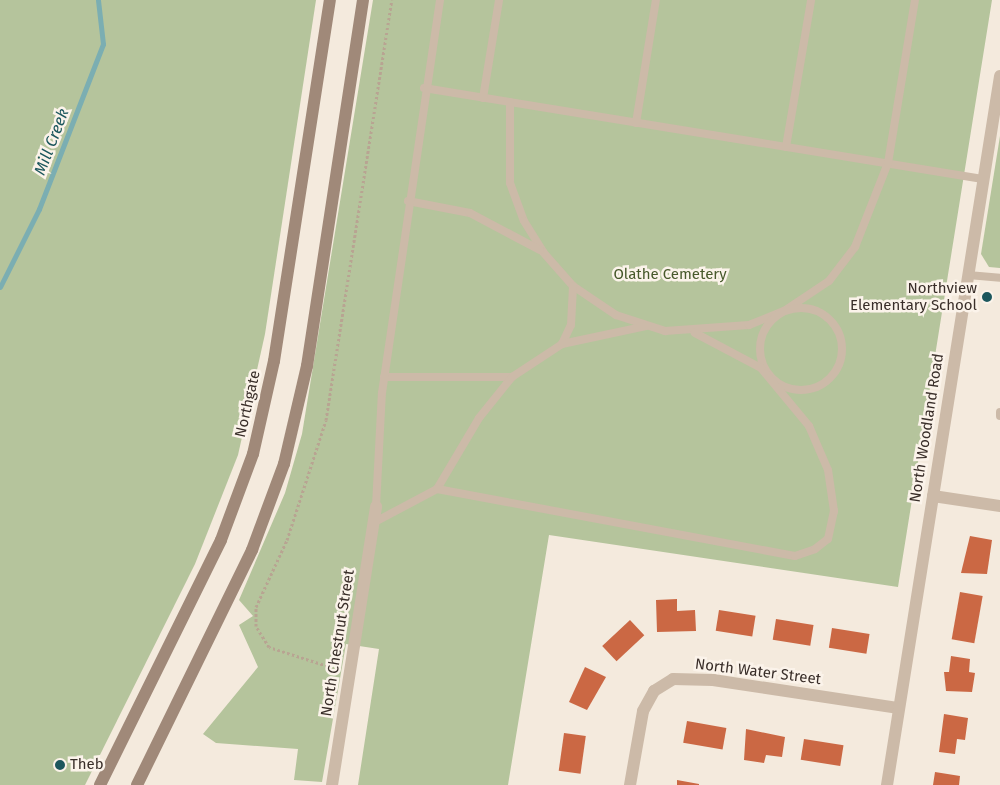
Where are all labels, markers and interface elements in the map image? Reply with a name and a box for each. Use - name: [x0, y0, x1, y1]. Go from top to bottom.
- water label: Mill Creek: [31, 106, 73, 178]
- park label: Olathe Cemetery: [613, 266, 727, 284]
- place label: Northview Elementary School: [850, 279, 977, 314]
- marker: Northview Elementary School: [981, 291, 993, 303]
- street label: North Woodland Road: [906, 352, 948, 504]
- street label: Northgate: [232, 369, 264, 439]
- street label: North Chestnut Street: [318, 568, 358, 718]
- street label: North Water Street: [694, 655, 822, 689]
- place label: Theb: [70, 756, 104, 774]
- marker: Theb: [54, 759, 66, 771]

